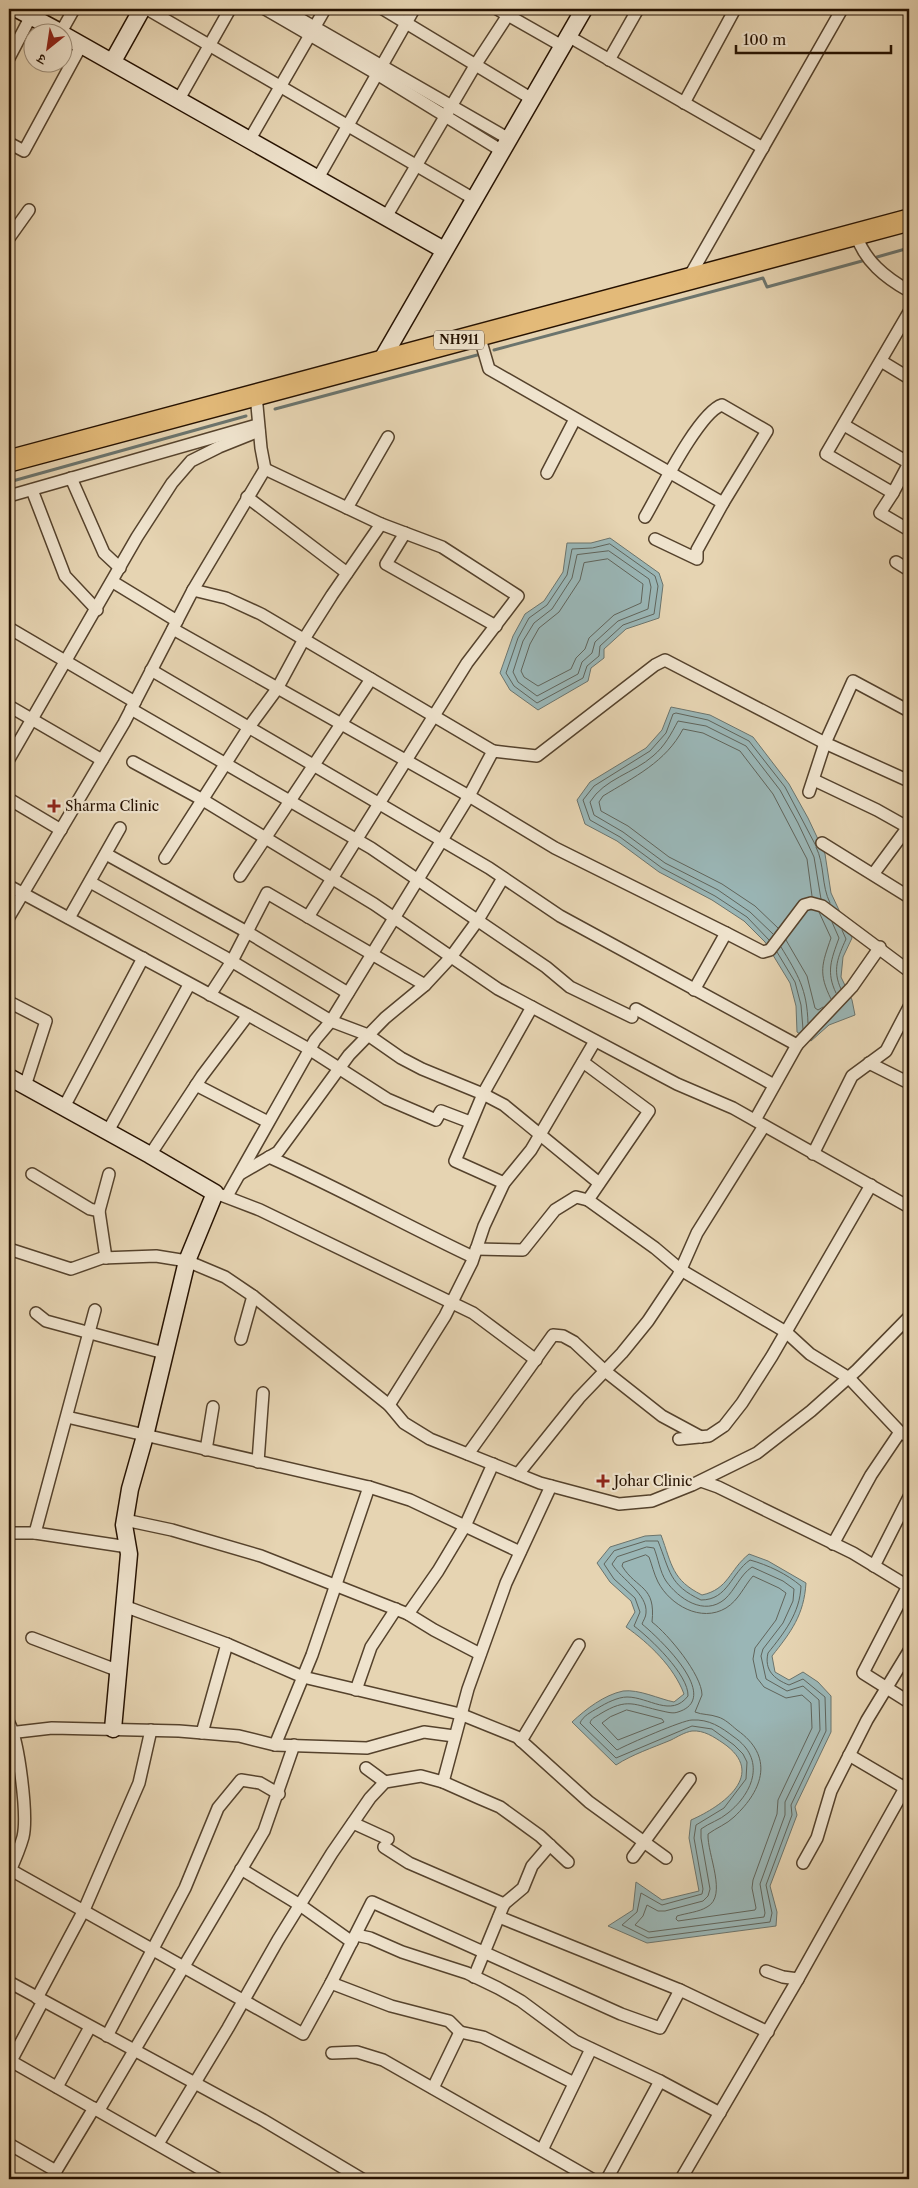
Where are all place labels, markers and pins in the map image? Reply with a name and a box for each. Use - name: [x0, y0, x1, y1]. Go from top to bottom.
- place label: Sharma Clinic: [65, 797, 159, 815]
- marker: Sharma Clinic: [47, 799, 61, 813]
- place label: Johar Clinic: [612, 1472, 692, 1490]
- marker: Johar Clinic: [596, 1474, 610, 1488]

